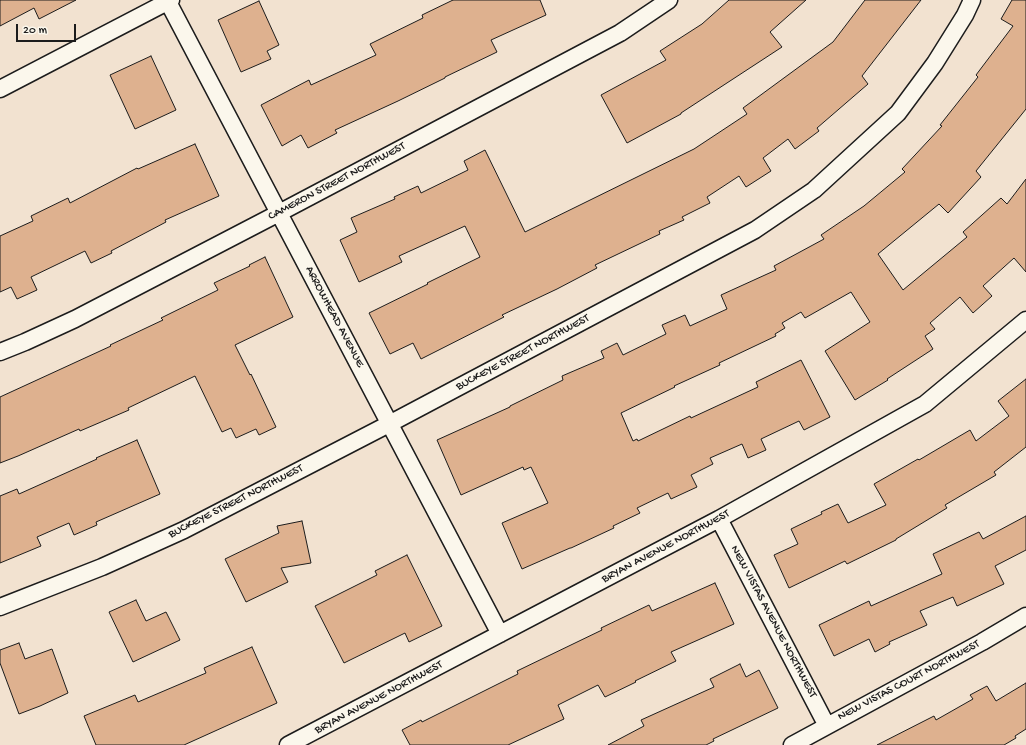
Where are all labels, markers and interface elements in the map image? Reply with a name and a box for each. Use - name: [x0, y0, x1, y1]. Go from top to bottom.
- scale bar: [18, 16, 78, 42]
- text: 20 m: [23, 24, 47, 38]
- street label: CAMERON STREET NORTHWEST: [266, 140, 408, 224]
- street label: ARROWHEAD AVENUE: [301, 264, 367, 370]
- street label: BUCKEYE STREET NORTHWEST: [454, 312, 592, 394]
- street label: BUCKEYE STREET NORTHWEST: [166, 462, 306, 542]
- street label: BRYAN AVENUE NORTHWEST: [600, 507, 732, 587]
- street label: NEW VISTAS AVENUE NORTHWEST: [727, 543, 819, 701]
- street label: NEW VISTAS COURT NORTHWEST: [836, 637, 982, 725]
- street label: BRYAN AVENUE NORTHWEST: [313, 658, 445, 738]

